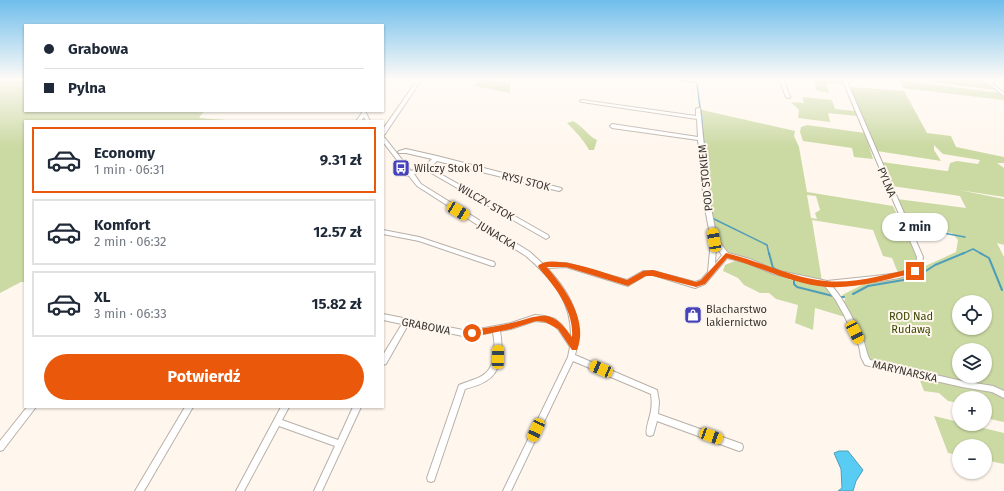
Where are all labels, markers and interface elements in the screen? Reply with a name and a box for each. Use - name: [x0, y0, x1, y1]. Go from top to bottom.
- text: Grabowa: [68, 40, 128, 58]
- text: Pylna: [68, 79, 106, 97]
- icon: car: [46, 142, 82, 178]
- text: Economy: [94, 144, 155, 162]
- street label: POD STOKIEM: [696, 144, 715, 212]
- text: 9.31 zł: [320, 151, 362, 169]
- bus stop icon: Wilczy Stok 01: [391, 158, 411, 178]
- text: 1 min · 06:31: [94, 162, 165, 177]
- place label: Wilczy Stok 01: [414, 162, 483, 175]
- street label: PYLNA: [874, 165, 899, 200]
- street label: RYSI STOK: [500, 169, 552, 194]
- street label: WILCZY STOK: [455, 181, 517, 224]
- car: [445, 200, 471, 222]
- callout: 2 min: [882, 213, 948, 241]
- icon: car: [46, 214, 82, 250]
- text: Komfort: [94, 216, 150, 234]
- street label: JUNACKA: [475, 218, 519, 253]
- text: 2 min: [899, 219, 931, 234]
- text: 12.57 zł: [313, 223, 362, 241]
- car: [706, 227, 722, 253]
- text: 2 min · 06:32: [94, 234, 167, 249]
- route end: [906, 262, 924, 280]
- icon: car: [46, 286, 82, 322]
- text: XL: [94, 288, 110, 306]
- text: 15.82 zł: [311, 295, 362, 313]
- map controls: [952, 295, 992, 479]
- button: locate: [952, 295, 992, 335]
- place label: Blacharstwo lakiernictwo: [706, 303, 767, 329]
- shop icon: Blacharstwo lakiernictwo: [683, 305, 703, 325]
- text: 3 min · 06:33: [94, 306, 167, 321]
- park label: ROD Nad Rudawą: [889, 310, 933, 336]
- street label: GRABOWA: [400, 315, 452, 338]
- car: [844, 319, 866, 345]
- route start: [463, 324, 481, 342]
- button: layers: [952, 343, 992, 383]
- car: [492, 345, 504, 369]
- button: Potwierdź: [44, 354, 364, 400]
- street label: MARYNARSKA: [871, 358, 939, 385]
- car: [588, 359, 614, 379]
- button: +: [952, 391, 992, 431]
- car: [525, 417, 547, 443]
- car: [698, 426, 724, 446]
- button: −: [952, 439, 992, 479]

